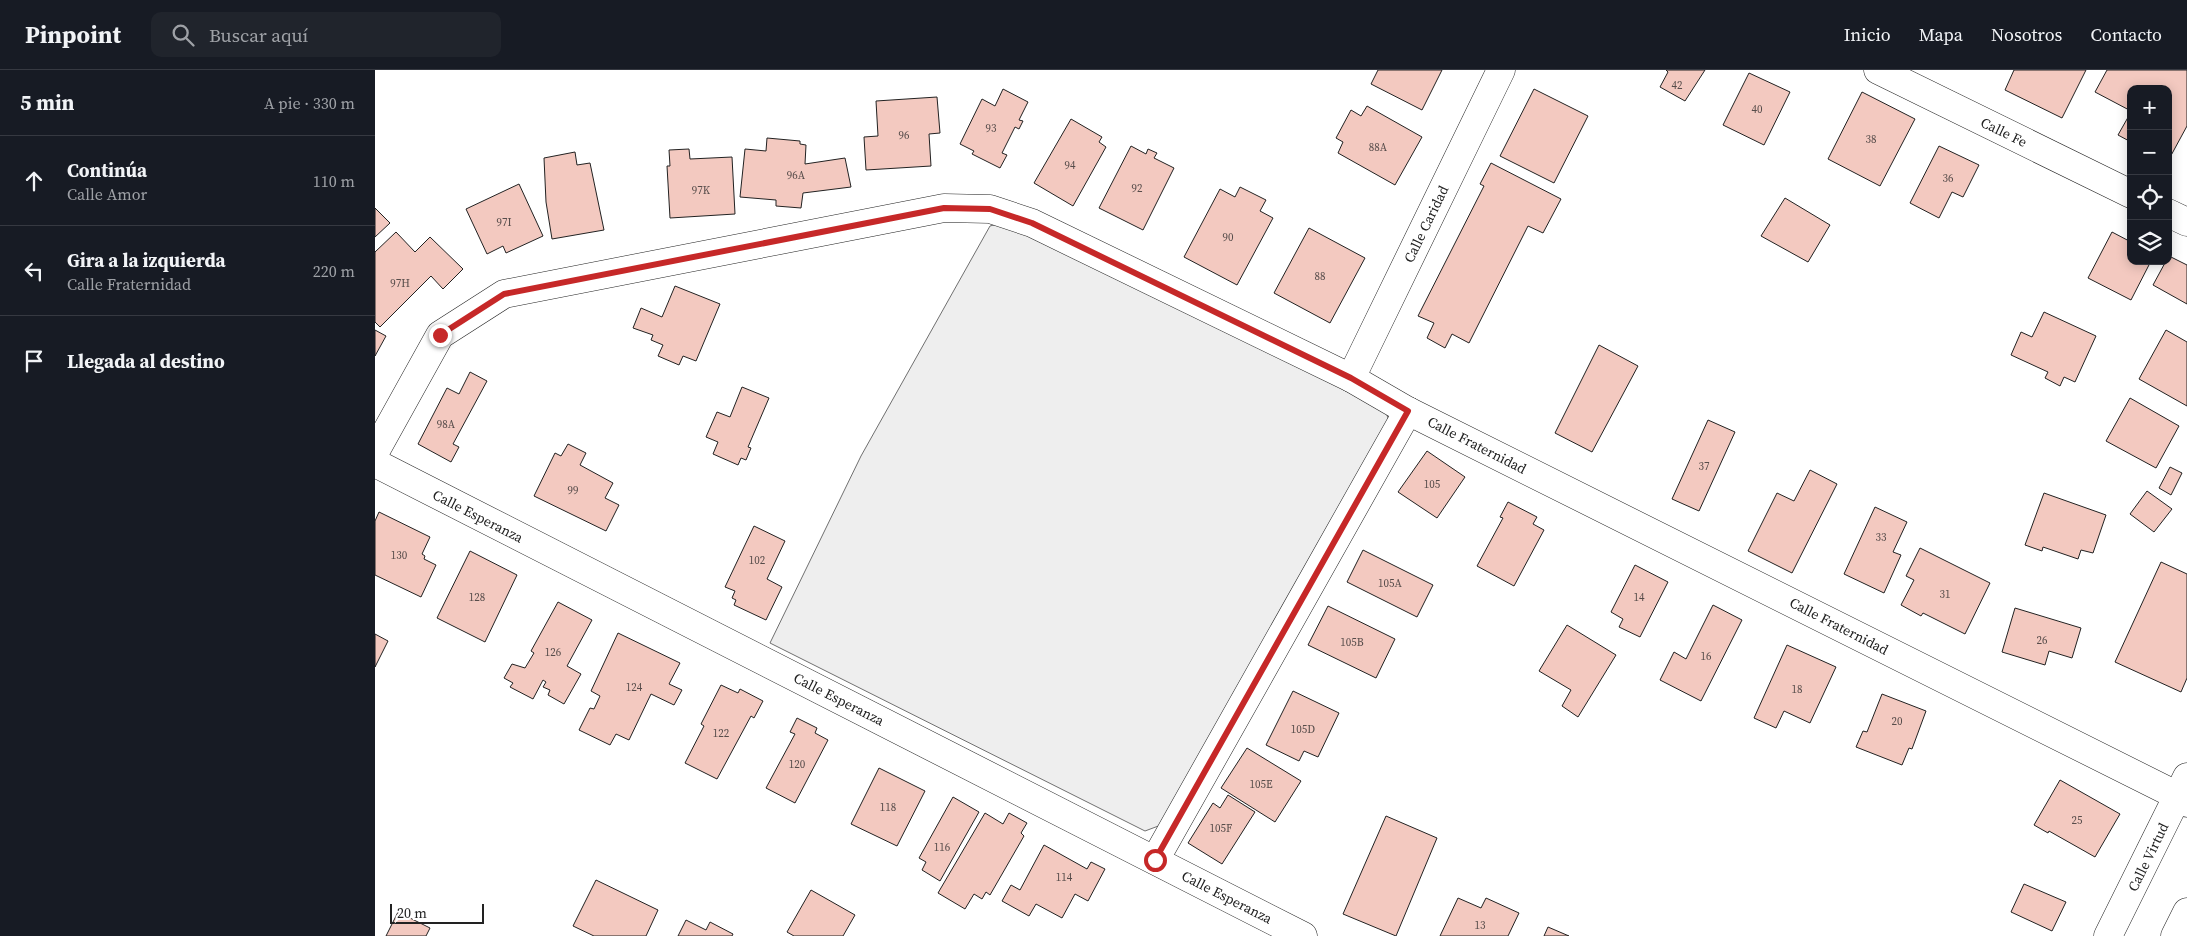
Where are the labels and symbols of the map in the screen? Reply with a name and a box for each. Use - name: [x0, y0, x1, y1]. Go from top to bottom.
- house number: 42: [1672, 78, 1683, 93]
- house number: 40: [1752, 102, 1763, 117]
- street label: Calle Fe: [1977, 112, 2031, 152]
- house number: 93: [986, 121, 997, 136]
- house number: 96: [899, 128, 910, 143]
- house number: 38: [1866, 132, 1877, 147]
- house number: 88A: [1369, 140, 1388, 155]
- house number: 94: [1065, 158, 1076, 173]
- house number: 96A: [787, 168, 806, 183]
- house number: 36: [1943, 171, 1954, 186]
- house number: 92: [1132, 181, 1143, 196]
- street label: Calle Caridad: [1399, 182, 1453, 266]
- house number: 97K: [692, 183, 711, 198]
- house number: 97I: [496, 215, 512, 230]
- house number: 90: [1223, 230, 1234, 245]
- house number: 88: [1315, 269, 1326, 284]
- house number: 97H: [390, 276, 410, 291]
- route end: [429, 324, 452, 347]
- street label: Calle Fraternidad: [1424, 411, 1530, 479]
- house number: 98A: [437, 417, 456, 432]
- house number: 37: [1699, 459, 1710, 474]
- house number: 105: [1424, 477, 1441, 492]
- house number: 99: [568, 483, 579, 498]
- street label: Calle Esperanza: [429, 485, 528, 548]
- house number: 33: [1876, 530, 1887, 545]
- house number: 130: [391, 548, 408, 563]
- house number: 102: [749, 553, 766, 568]
- house number: 105A: [1378, 576, 1403, 591]
- house number: 31: [1940, 587, 1951, 602]
- house number: 128: [469, 590, 485, 605]
- house number: 14: [1634, 590, 1645, 605]
- street label: Calle Fraternidad: [1786, 592, 1892, 660]
- house number: 26: [2037, 633, 2048, 648]
- house number: 105B: [1340, 635, 1364, 650]
- house number: 126: [545, 645, 562, 660]
- house number: 16: [1701, 649, 1712, 664]
- street label: Calle Esperanza: [790, 668, 889, 731]
- house number: 124: [626, 680, 643, 695]
- house number: 18: [1792, 682, 1803, 697]
- house number: 20: [1892, 714, 1903, 729]
- house number: 105D: [1291, 722, 1315, 737]
- house number: 122: [713, 726, 730, 741]
- house number: 120: [789, 757, 806, 772]
- house number: 105E: [1249, 777, 1273, 792]
- house number: 118: [880, 800, 896, 815]
- house number: 25: [2072, 813, 2083, 828]
- street label: Calle Virtud: [2123, 819, 2173, 895]
- house number: 105F: [1210, 821, 1233, 836]
- house number: 116: [934, 840, 951, 855]
- route start: [1144, 849, 1167, 872]
- street label: Calle Esperanza: [1178, 866, 1277, 929]
- house number: 114: [1056, 870, 1073, 885]
- scale bar: [390, 901, 484, 924]
- house number: 13: [1475, 918, 1486, 933]

